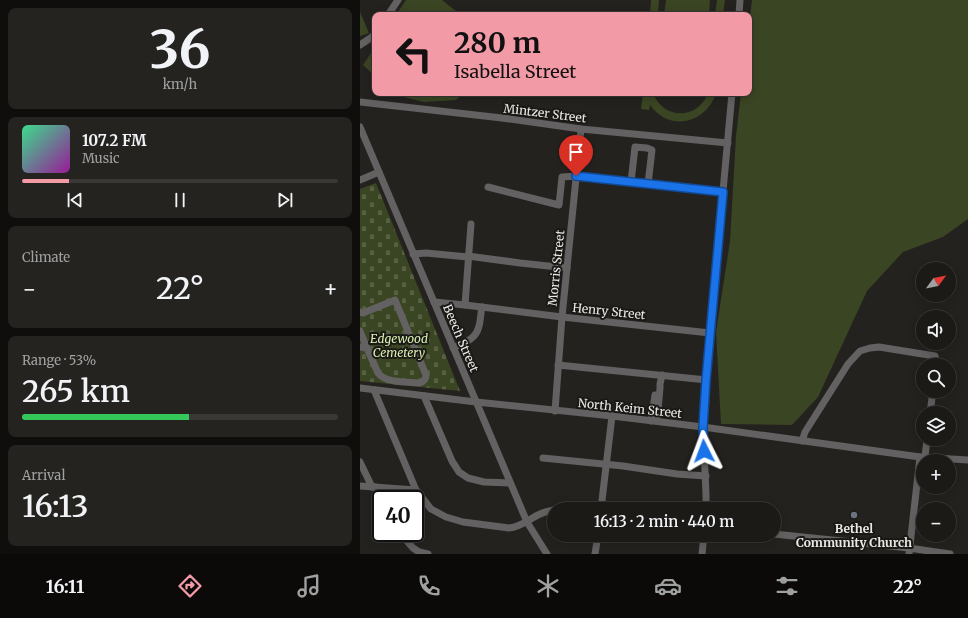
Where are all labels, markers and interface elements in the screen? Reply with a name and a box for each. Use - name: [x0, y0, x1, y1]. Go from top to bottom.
- text: 36: [149, 17, 211, 82]
- text: 280 m: [454, 25, 541, 61]
- icon: left: [388, 28, 440, 80]
- text: Isabella Street: [454, 60, 576, 83]
- text: km/h: [163, 76, 197, 93]
- street label: Mintzer Street: [503, 100, 588, 126]
- text: 107.2 FM: [82, 131, 146, 150]
- pin: [559, 135, 593, 176]
- icon: arrive: [565, 141, 587, 163]
- text: Music: [82, 150, 120, 167]
- icon: previous: [64, 189, 86, 211]
- icon: pause: [169, 189, 191, 211]
- icon: next: [274, 189, 296, 211]
- street label: Morris Street: [545, 229, 567, 307]
- text: Climate: [22, 249, 70, 266]
- north arrow: [916, 262, 956, 302]
- map controls: [916, 262, 956, 542]
- text: 22°: [156, 269, 204, 307]
- text: −: [22, 275, 37, 303]
- text: +: [323, 275, 338, 303]
- street label: Henry Street: [572, 300, 647, 322]
- street label: Beech Street: [440, 302, 482, 374]
- button: sound: [916, 310, 956, 350]
- park label: Edgewood Cemetery: [370, 331, 428, 360]
- text: Range · 53%: [22, 352, 96, 369]
- button: search: [916, 358, 956, 398]
- text: 265 km: [22, 372, 130, 410]
- street label: North Keim Street: [577, 395, 683, 421]
- button: layers: [916, 406, 956, 446]
- position arrow: [683, 430, 725, 472]
- button: +: [916, 454, 956, 494]
- text: Arrival: [22, 467, 65, 484]
- text: 16:13: [22, 487, 88, 525]
- speed limit sign: 40: [372, 490, 424, 542]
- button: −: [916, 502, 956, 542]
- marker: Bethel Community Church: [849, 510, 859, 520]
- text: 16:13 · 2 min · 440 m: [594, 512, 734, 531]
- place label: Bethel Community Church: [796, 521, 912, 550]
- icon: directions: [176, 572, 204, 600]
- icon: music: [295, 572, 323, 600]
- icon: phone: [415, 572, 443, 600]
- icon: climate: [534, 572, 562, 600]
- icon: car: [654, 572, 682, 600]
- icon: filters: [773, 572, 801, 600]
- text: 16:11: [46, 575, 84, 598]
- text: 22°: [893, 575, 922, 598]

